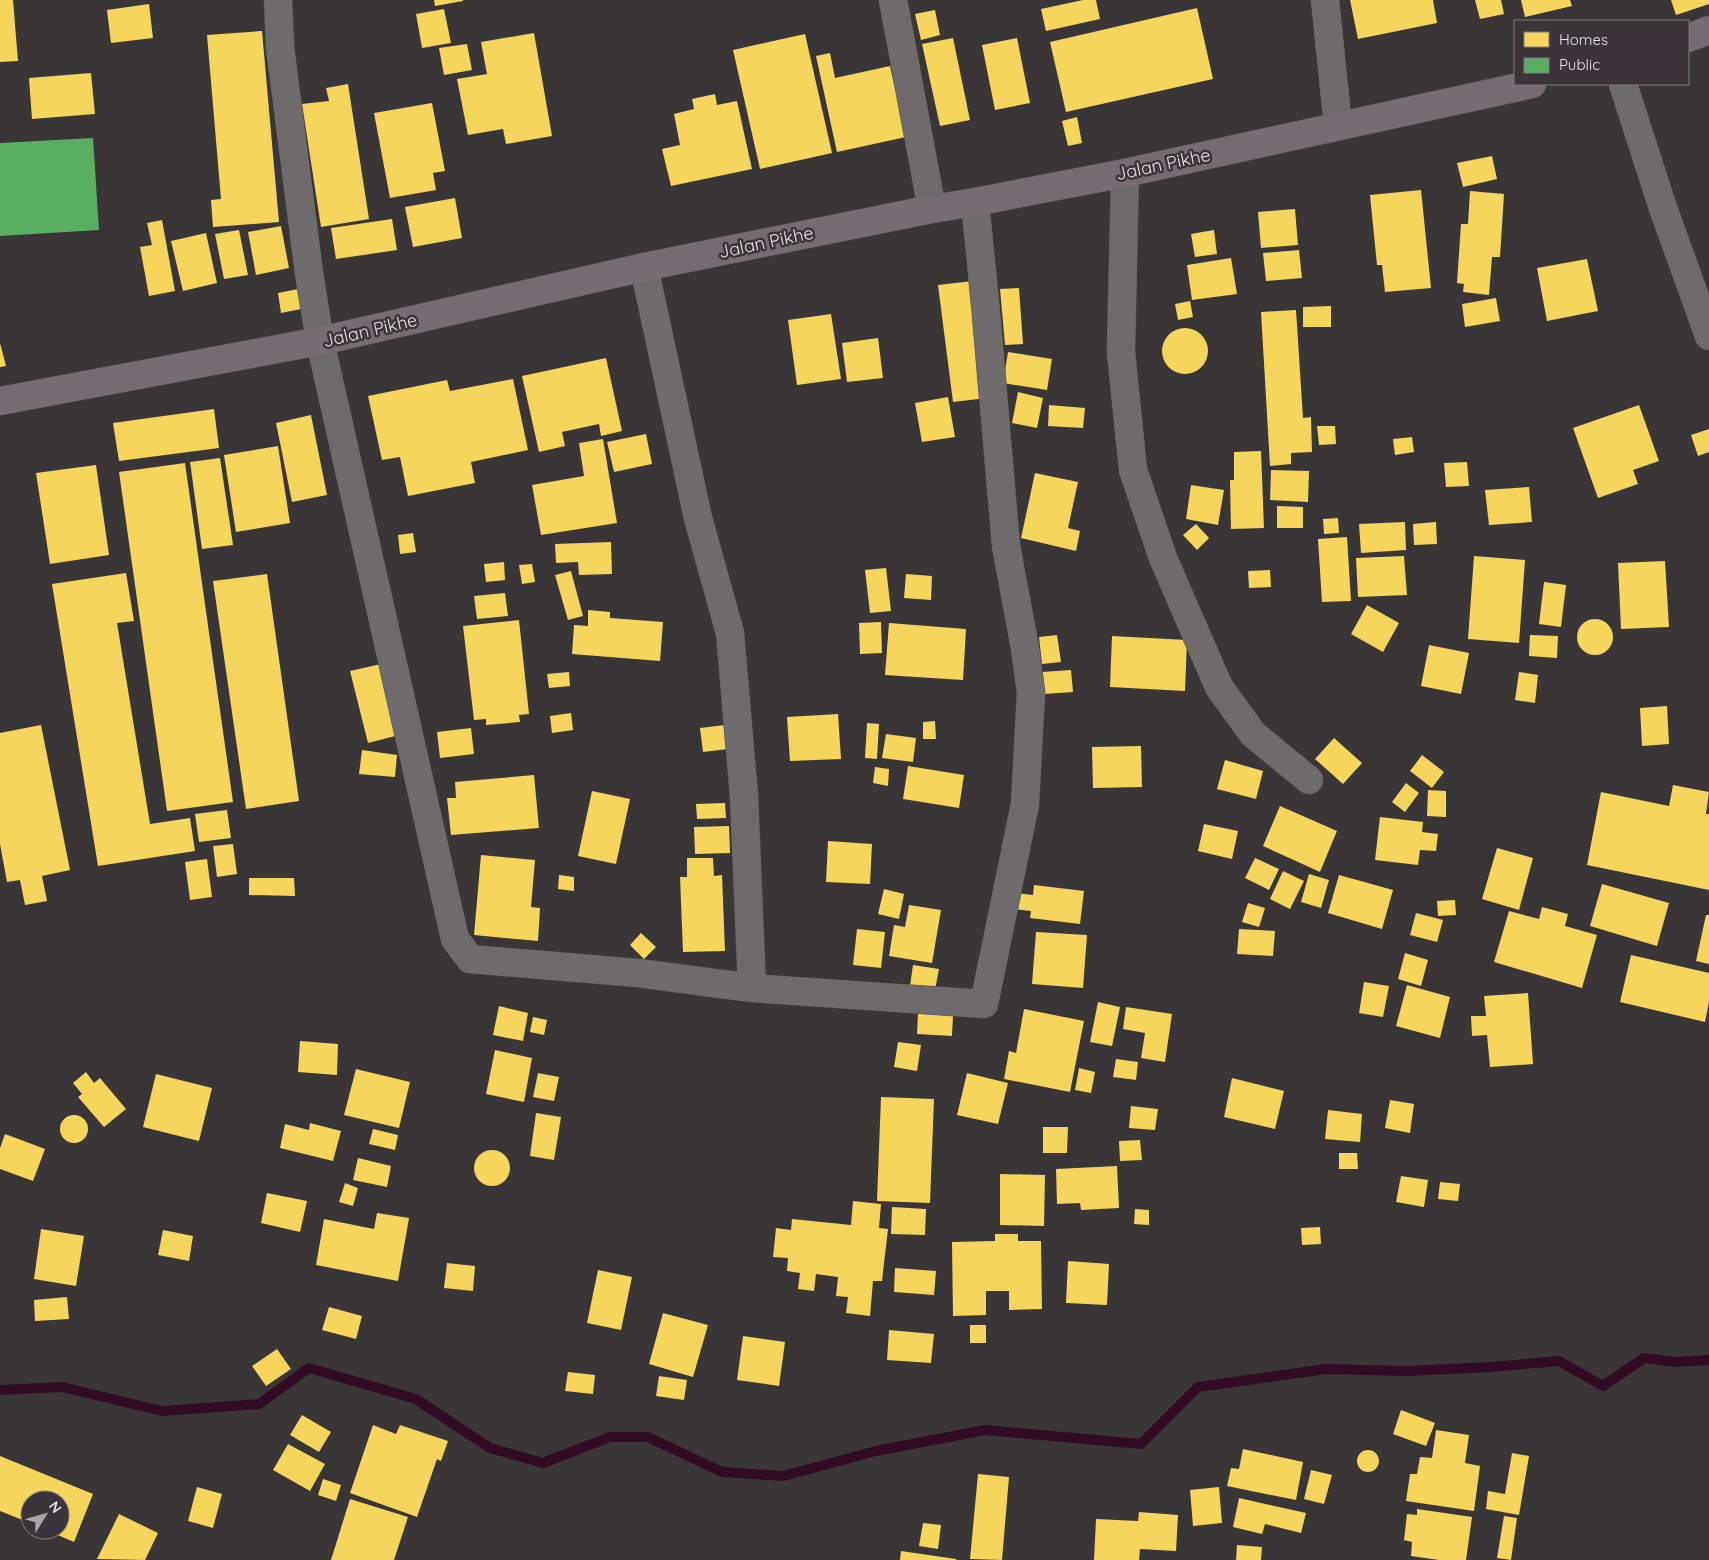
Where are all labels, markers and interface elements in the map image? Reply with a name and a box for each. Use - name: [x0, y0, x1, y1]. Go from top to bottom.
- legend: [1514, 20, 1689, 85]
- text: Homes: [1559, 30, 1608, 49]
- text: Public: [1559, 55, 1600, 74]
- street label: Jalan Pikhe: [1114, 143, 1212, 185]
- street label: Jalan Pikhe: [717, 221, 815, 263]
- street label: Jalan Pikhe: [321, 308, 419, 352]
- north arrow: [20, 1490, 70, 1540]
- text: N: [45, 1498, 66, 1517]

